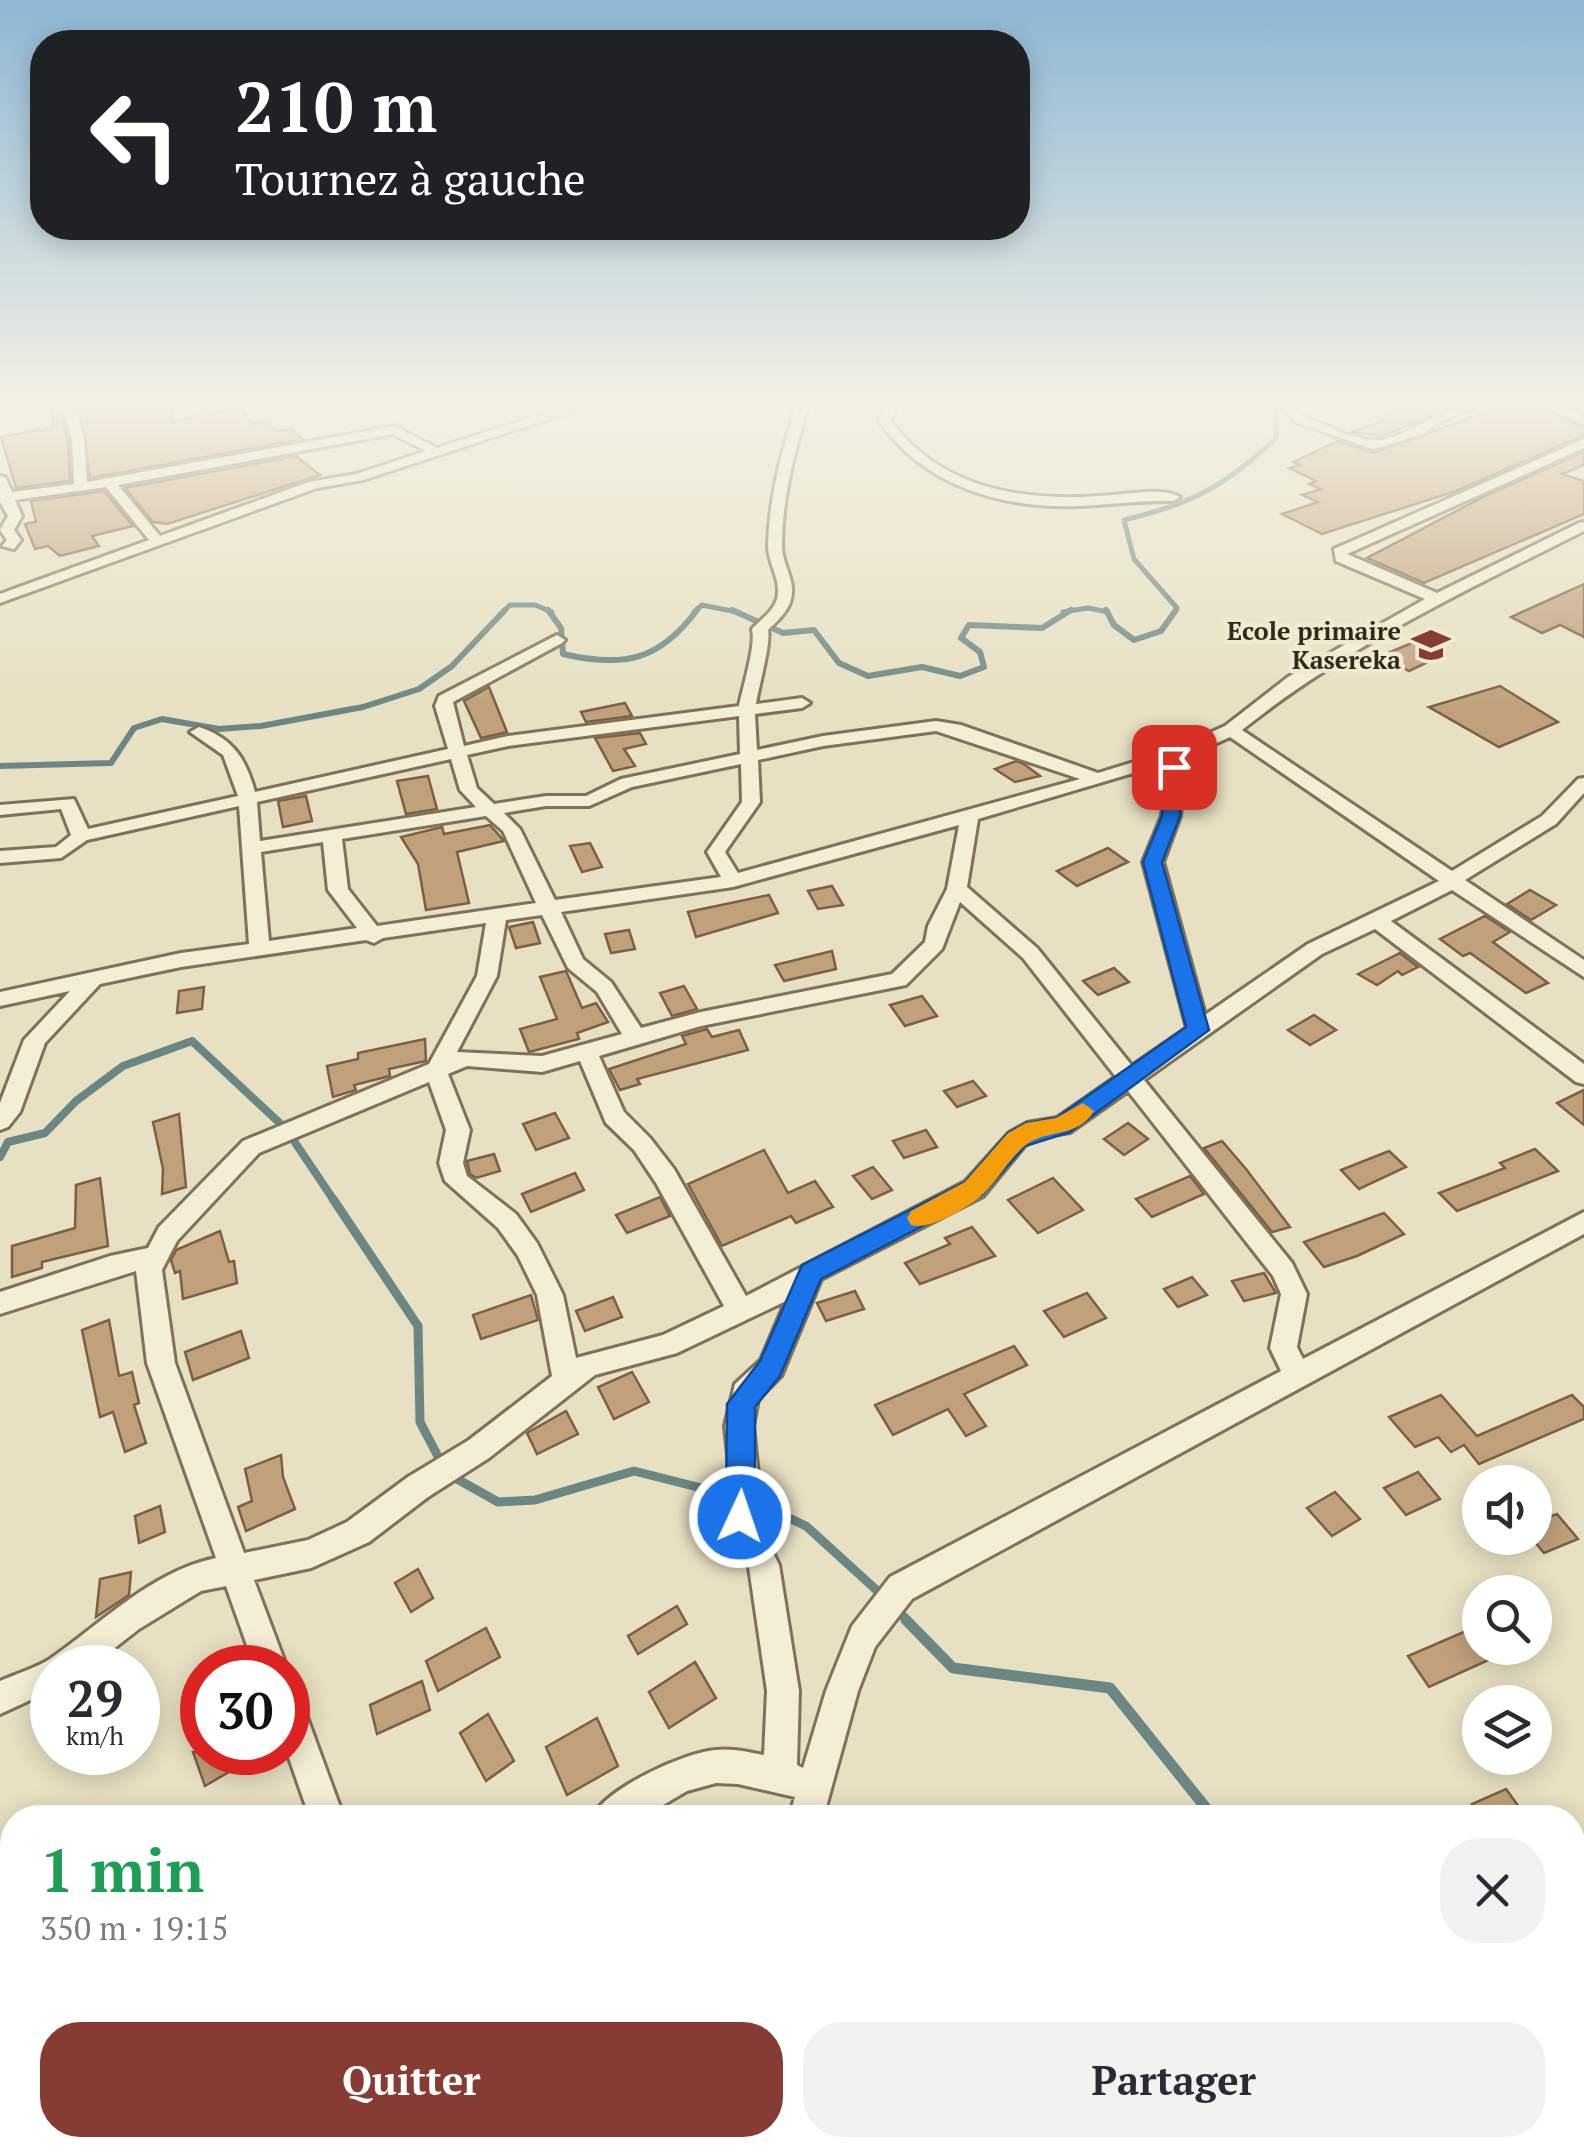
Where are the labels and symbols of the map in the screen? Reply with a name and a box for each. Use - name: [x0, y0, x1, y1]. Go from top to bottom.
- place label: Ecole primaire Kasereka: [1227, 614, 1401, 676]
- school or university icon: Ecole primaire Kasereka: [1410, 624, 1452, 666]
- pin: [1132, 725, 1217, 810]
- position arrow: [688, 1465, 792, 1569]
- speed limit sign: 30: [180, 1645, 310, 1775]

